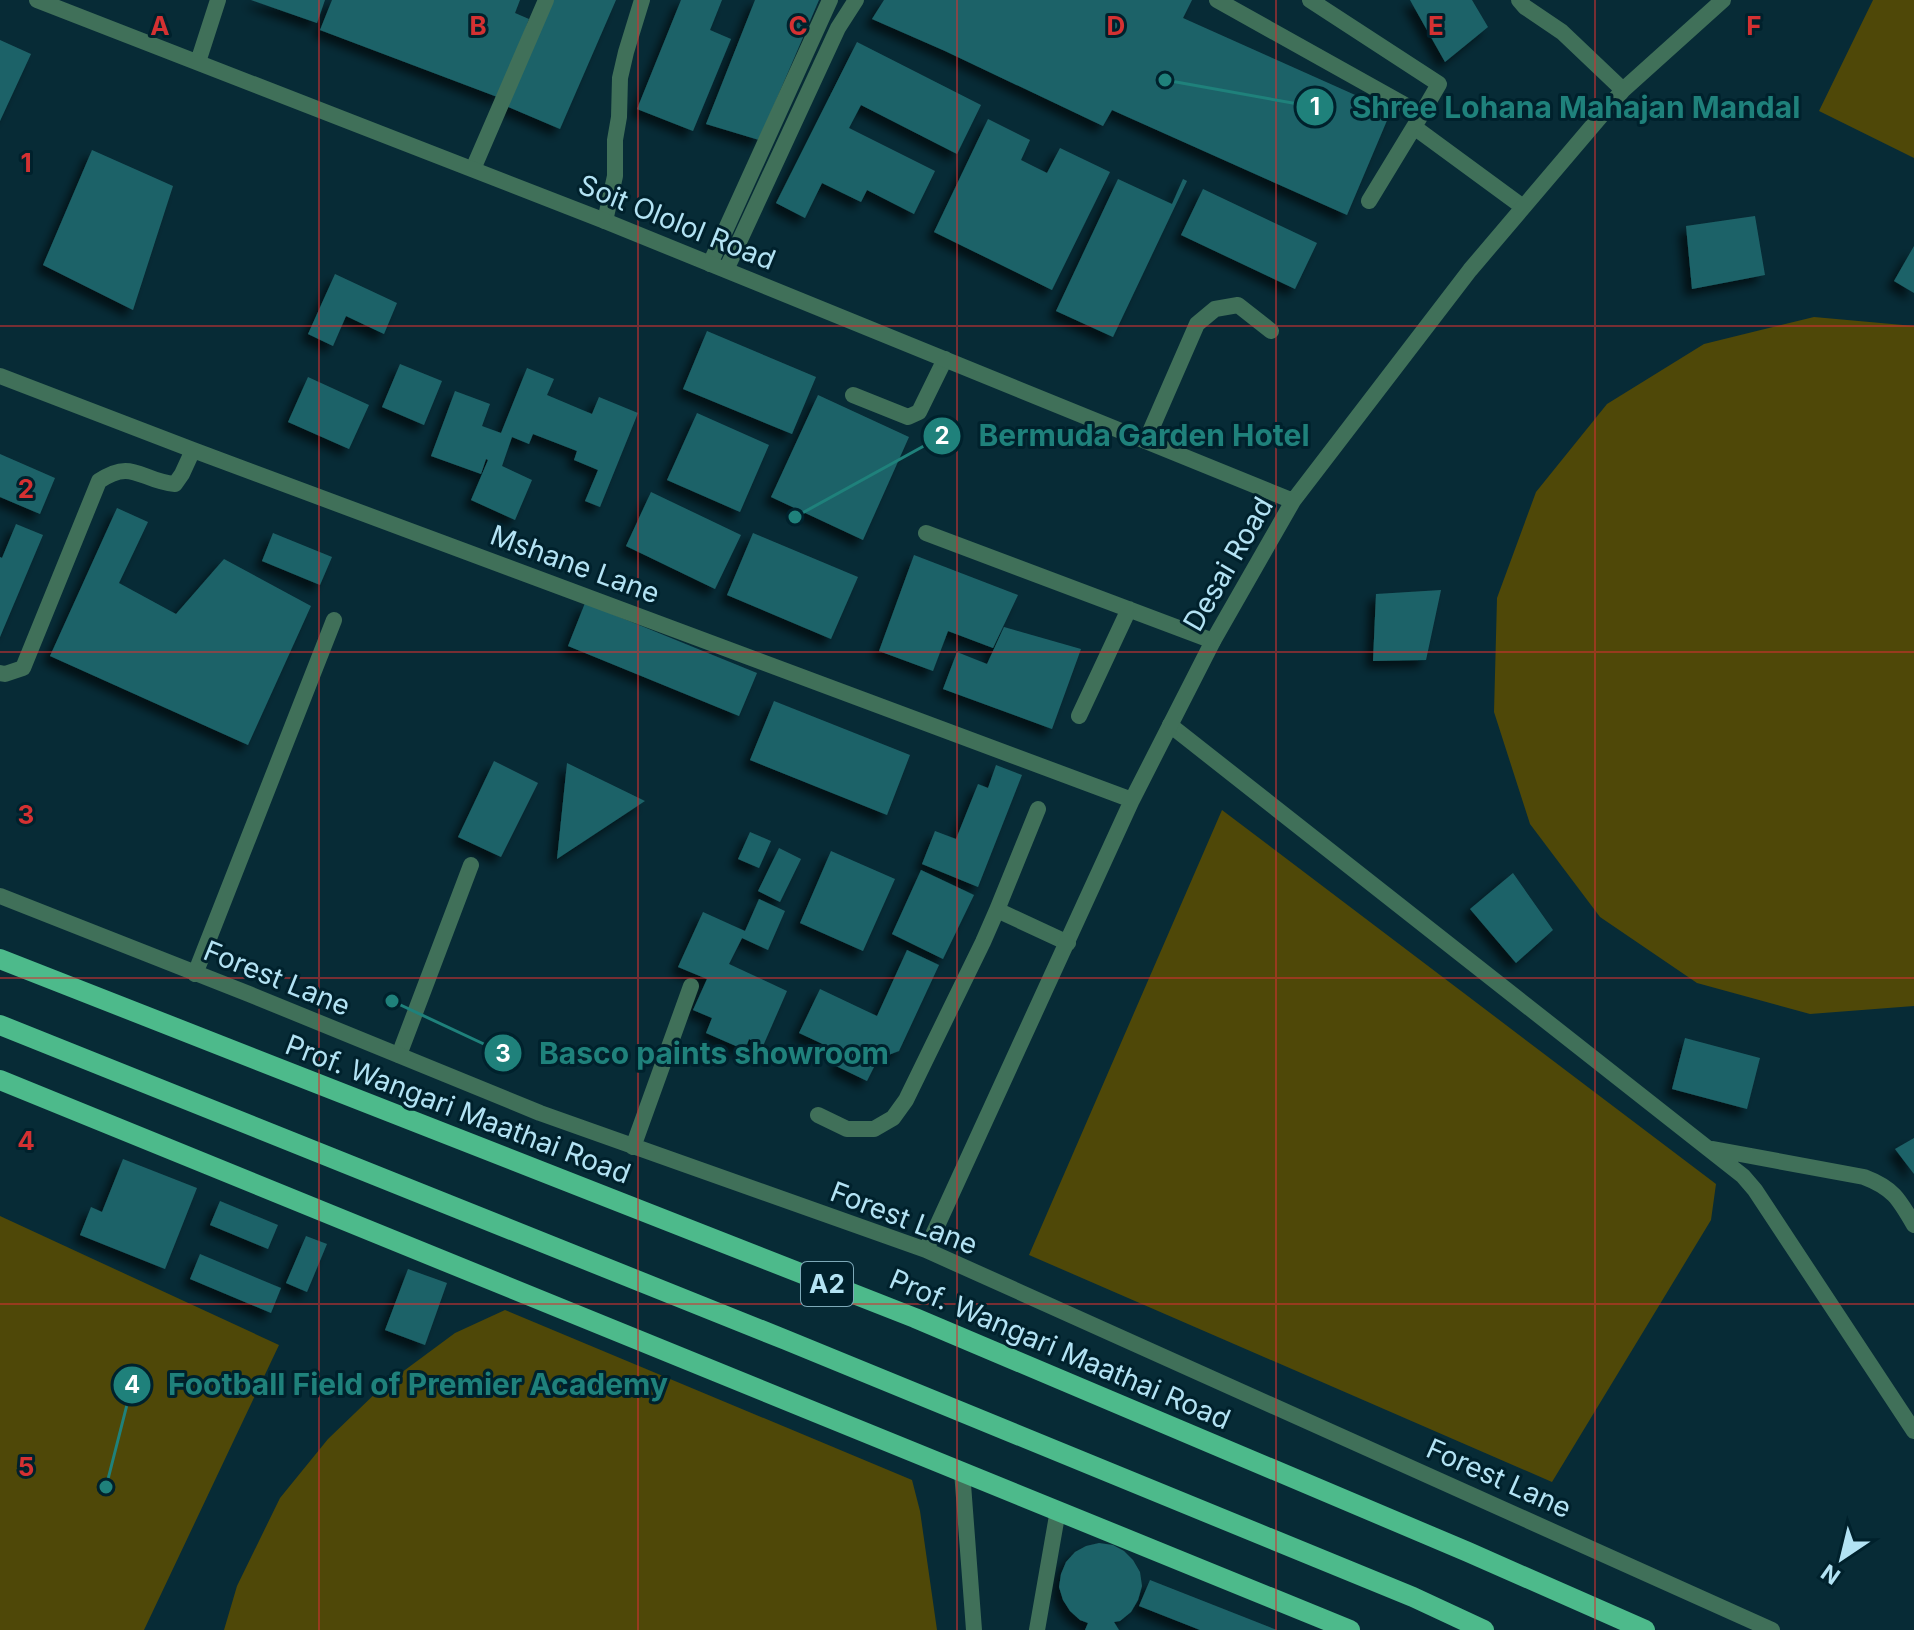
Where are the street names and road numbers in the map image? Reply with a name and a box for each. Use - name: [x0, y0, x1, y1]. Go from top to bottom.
- street label: Soit Ololol Road: [574, 167, 780, 277]
- street label: Desai Road: [1176, 491, 1280, 637]
- street label: Mshane Lane: [486, 518, 664, 610]
- street label: Forest Lane: [199, 933, 355, 1023]
- street label: Prof. Wangari Maathai Road: [281, 1027, 635, 1191]
- street label: Forest Lane: [826, 1174, 982, 1262]
- road number: A2: [801, 1262, 853, 1306]
- street label: Prof. Wangari Maathai Road: [885, 1262, 1235, 1436]
- street label: Forest Lane: [1421, 1431, 1577, 1525]

